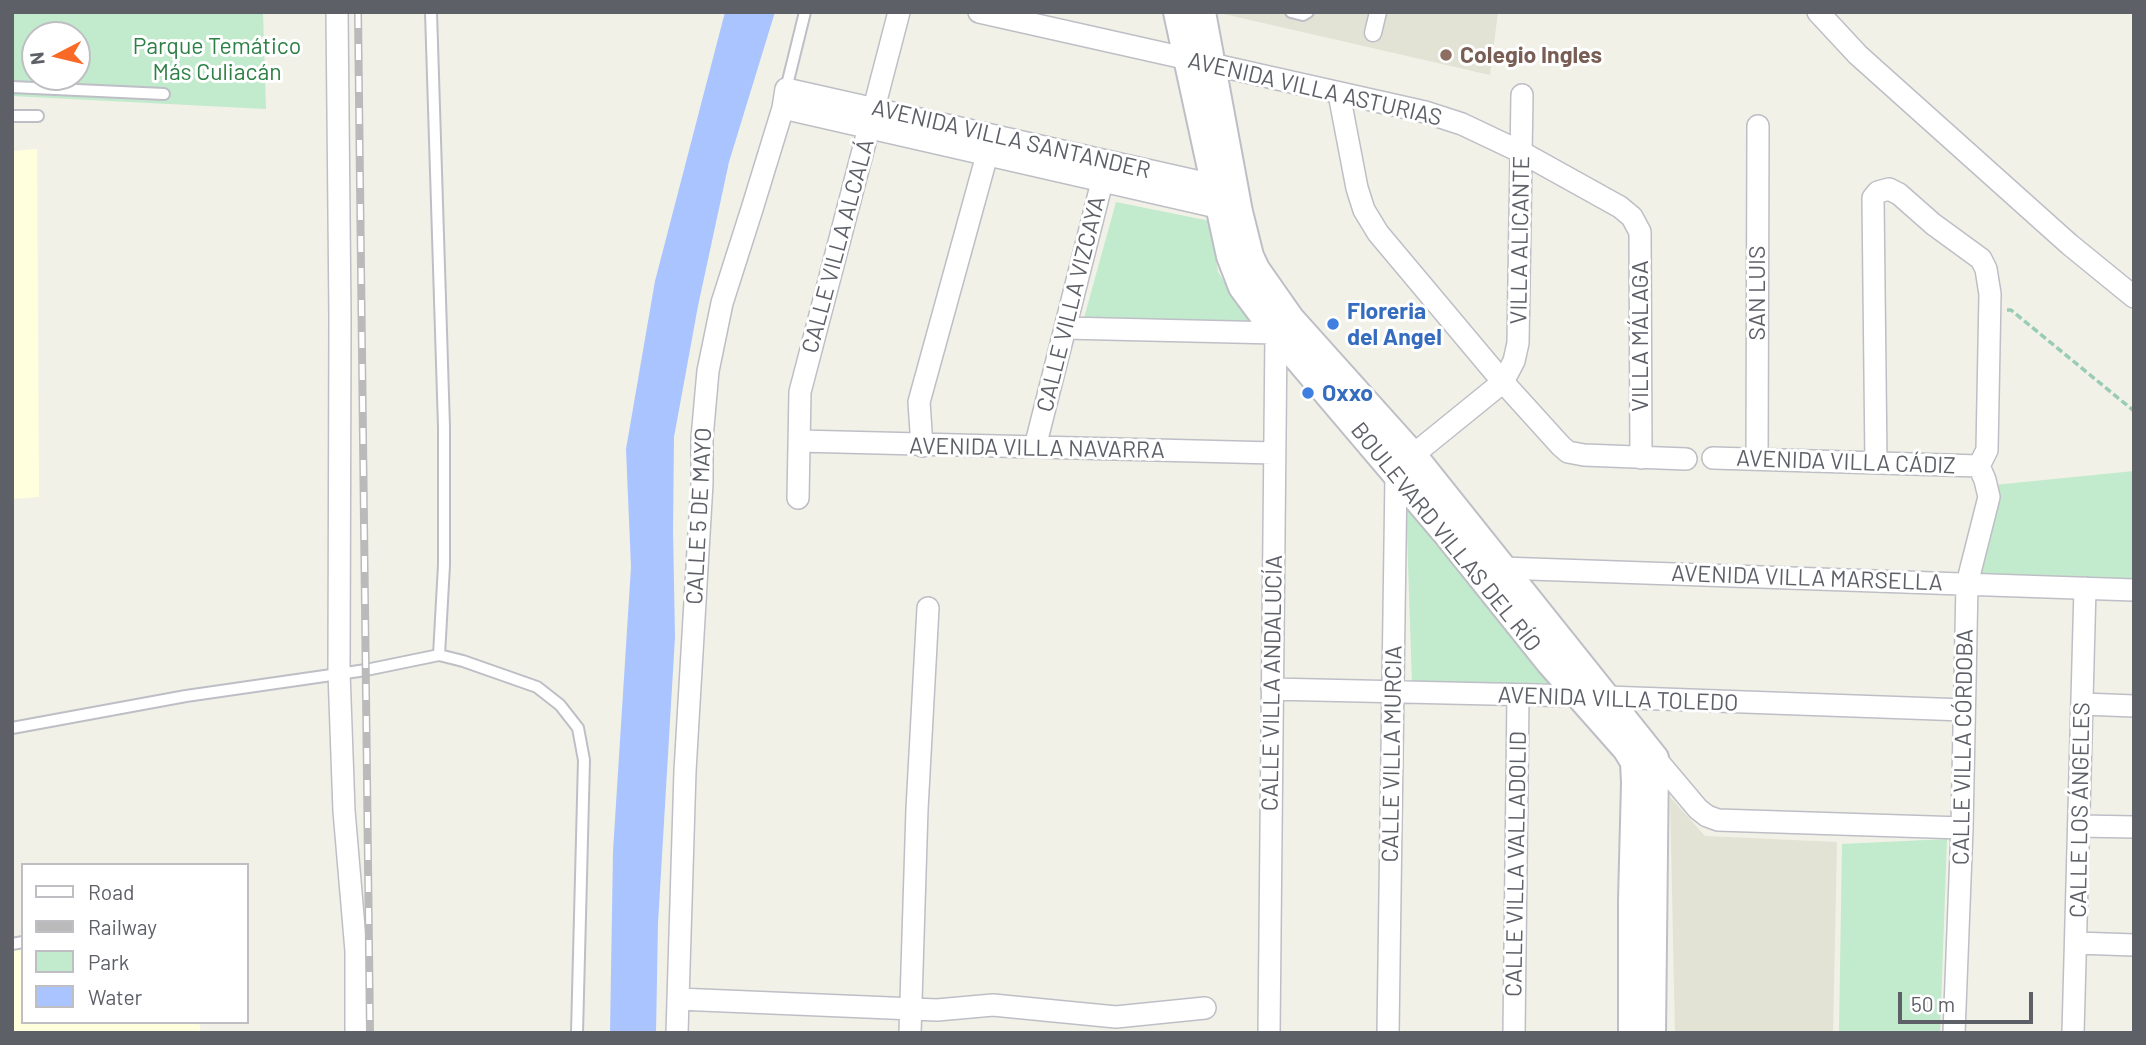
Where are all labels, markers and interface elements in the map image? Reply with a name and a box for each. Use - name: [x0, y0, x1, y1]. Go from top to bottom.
- north arrow: [21, 21, 91, 91]
- park label: Parque Temático Más Culiacán: [133, 32, 301, 86]
- place label: Colegio Ingles: [1460, 41, 1602, 69]
- street label: AVENIDA VILLA ASTURIAS: [1185, 46, 1445, 132]
- marker: Colegio Ingles: [1438, 47, 1454, 63]
- text: N: [24, 51, 49, 66]
- street label: AVENIDA VILLA SANTANDER: [869, 93, 1153, 185]
- street label: CALLE VILLA ALCALÁ: [796, 136, 880, 356]
- street label: VILLA ALICANTE: [1505, 155, 1535, 325]
- street label: CALLE VILLA VIZCAYA: [1031, 193, 1111, 415]
- street label: SAN LUIS: [1743, 246, 1771, 340]
- street label: VILLA MÁLAGA: [1626, 260, 1654, 412]
- place label: Floreria del Angel: [1347, 297, 1442, 351]
- marker: Floreria del Angel: [1325, 316, 1341, 332]
- place label: Oxxo: [1322, 379, 1373, 407]
- marker: Oxxo: [1300, 385, 1316, 401]
- street label: BOULEVARD VILLAS DEL RÍO: [1345, 417, 1547, 657]
- street label: CALLE 5 DE MAYO: [681, 427, 717, 605]
- street label: AVENIDA VILLA NAVARRA: [909, 432, 1165, 464]
- street label: AVENIDA VILLA CÁDIZ: [1736, 444, 1956, 480]
- street label: CALLE VILLA ANDALUCÍA: [1256, 555, 1288, 811]
- street label: AVENIDA VILLA MARSELLA: [1671, 559, 1943, 597]
- street label: CALLE VILLA CÓRDOBA: [1947, 629, 1979, 865]
- street label: CALLE VILLA MURCIA: [1376, 645, 1408, 863]
- street label: AVENIDA VILLA TOLEDO: [1497, 681, 1739, 717]
- street label: CALLE LOS ÁNGELES: [2064, 702, 2096, 918]
- street label: CALLE VILLA VALLADOLID: [1500, 731, 1532, 997]
- legend: [21, 863, 248, 1024]
- text: Road: [88, 879, 134, 904]
- text: Railway: [88, 914, 157, 939]
- text: Park: [88, 949, 129, 974]
- scale bar: [1901, 978, 2036, 1022]
- text: Water: [88, 984, 142, 1009]
- text: 50 m: [1911, 991, 1955, 1016]

